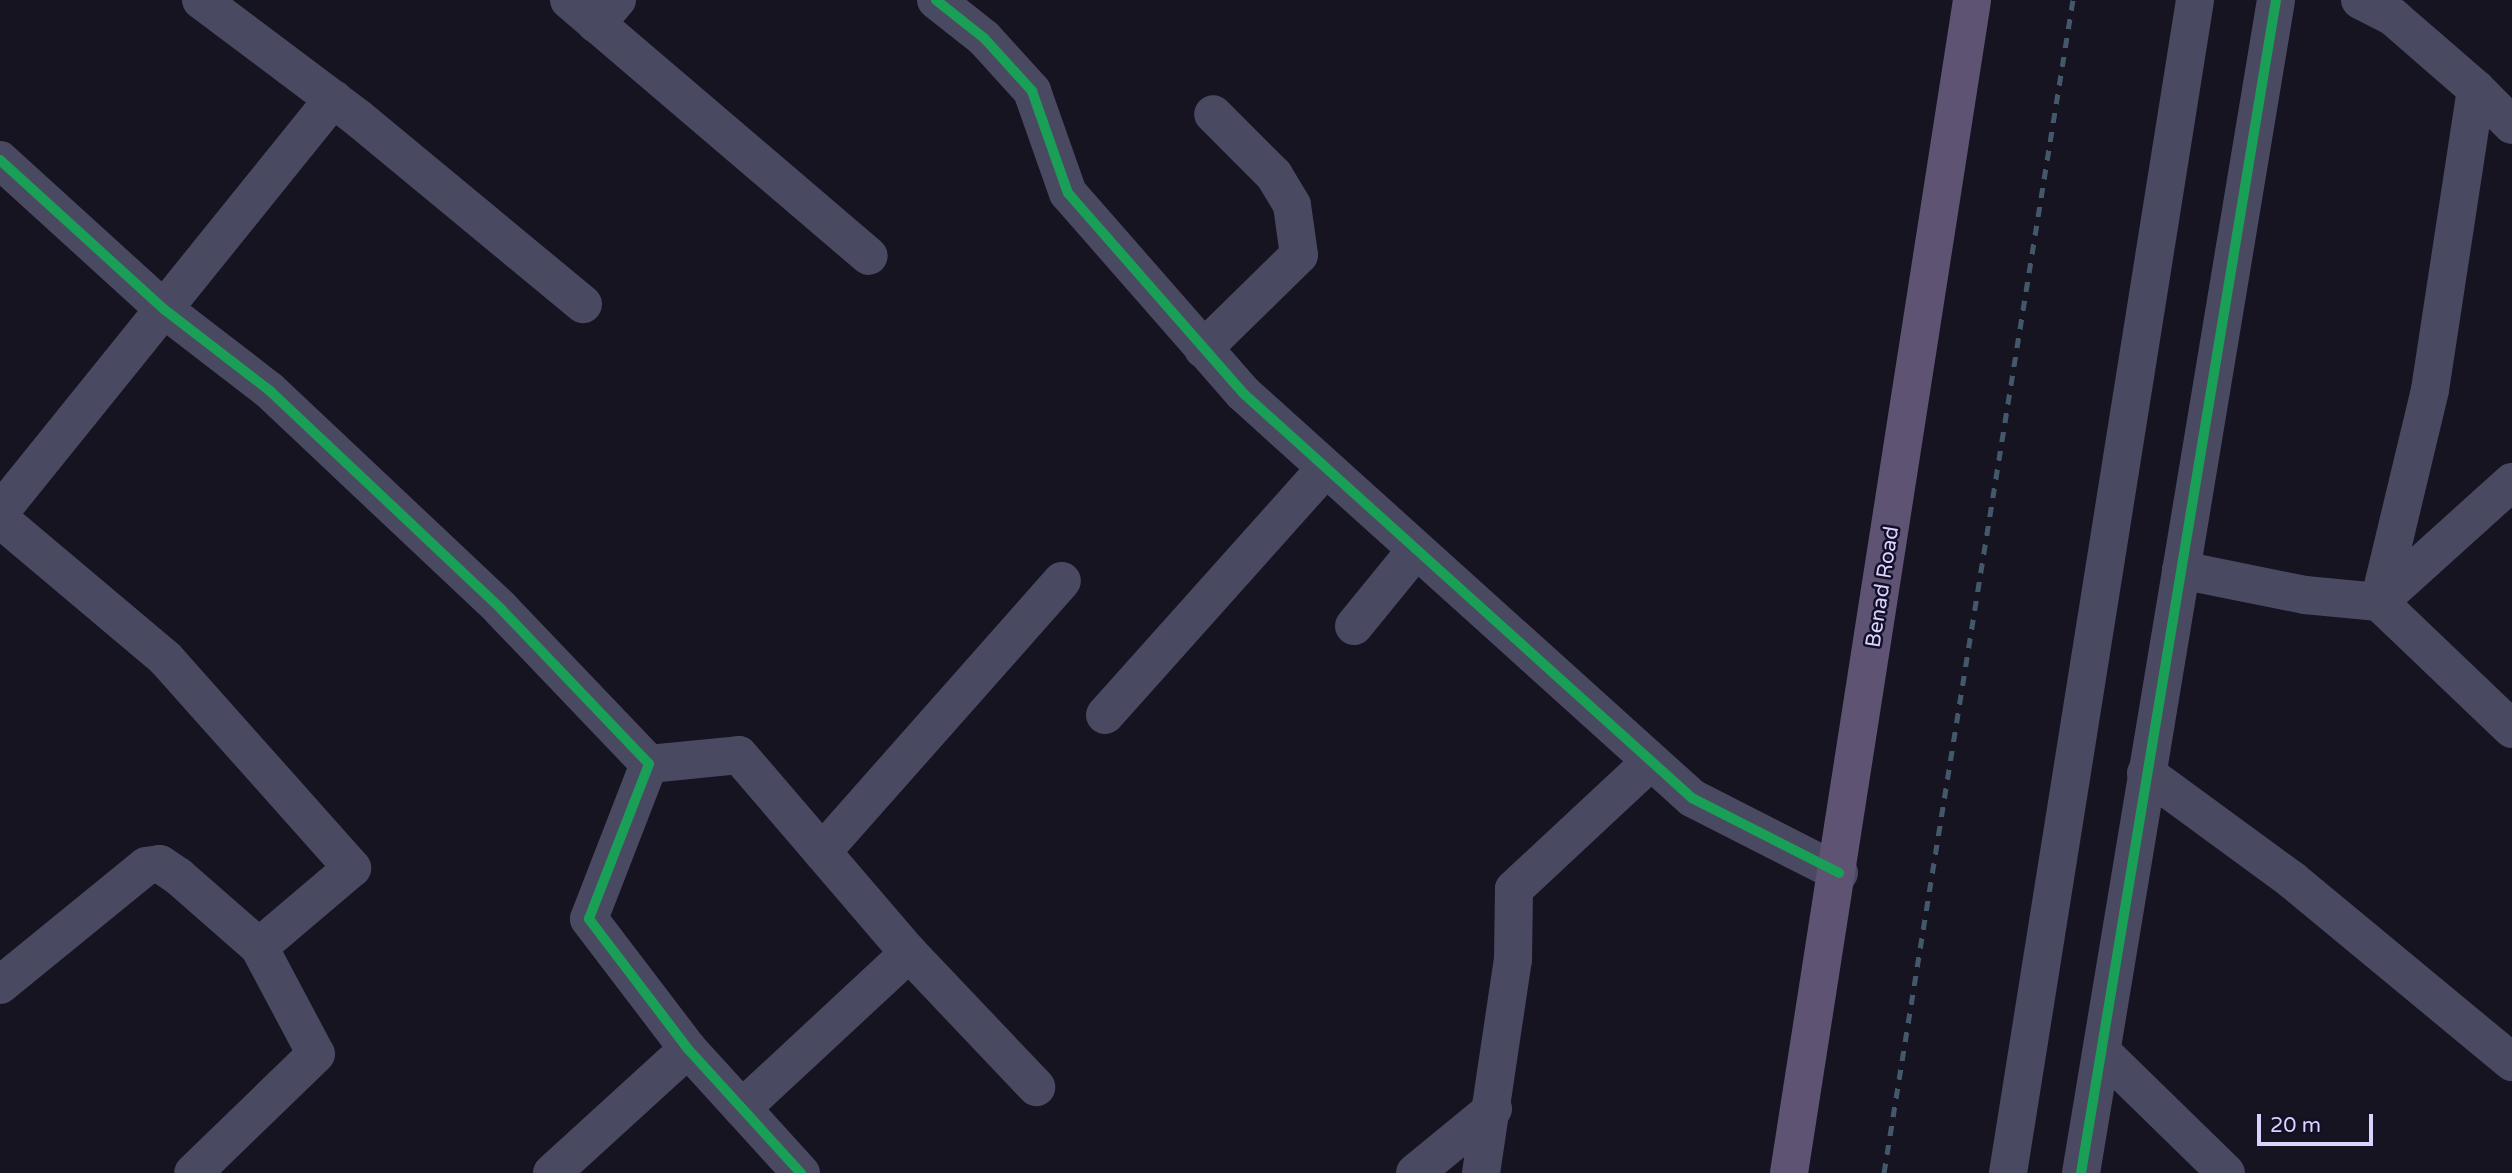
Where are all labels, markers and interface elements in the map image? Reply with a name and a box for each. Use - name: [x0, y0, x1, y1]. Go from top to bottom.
- street label: Benad Road: [1861, 525, 1905, 649]
- scale bar: [2260, 1100, 2376, 1144]
- text: 20 m: [2270, 1113, 2321, 1138]

